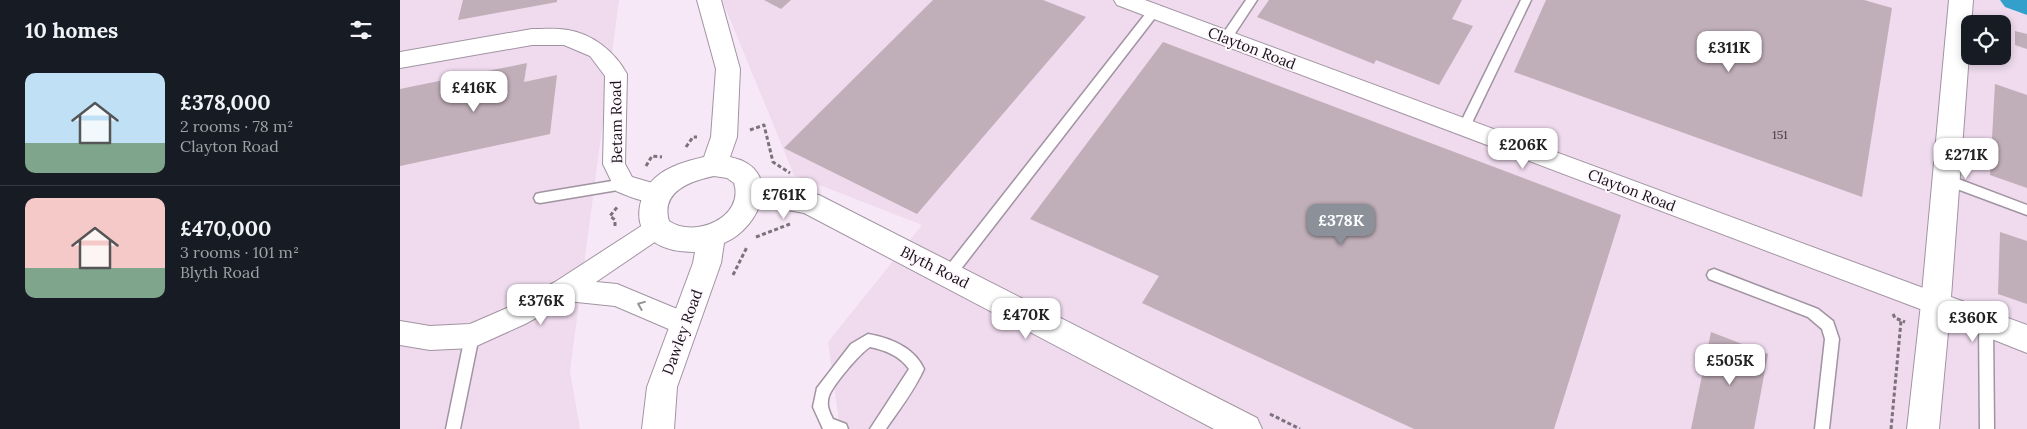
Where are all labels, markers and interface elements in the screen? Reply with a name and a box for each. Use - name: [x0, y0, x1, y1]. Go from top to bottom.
- map controls: [1961, 15, 2011, 65]
- button: locate: [1961, 15, 2011, 65]
- icon: filters: [347, 16, 375, 44]
- text: 10 homes: [25, 17, 118, 44]
- street label: Clayton Road: [1205, 23, 1299, 73]
- pin: £311K: [1694, 30, 1764, 73]
- text: £311K: [1708, 37, 1750, 57]
- pin: £416K: [439, 70, 509, 113]
- text: £416K: [451, 77, 497, 97]
- street label: Betam Road: [606, 80, 626, 164]
- text: £378,000: [180, 89, 271, 116]
- icon: home: [65, 93, 125, 153]
- text: 2 rooms · 78 m²: [180, 116, 294, 136]
- house number: 151: [1772, 127, 1788, 142]
- pin: £206K: [1488, 128, 1558, 170]
- text: £206K: [1499, 134, 1547, 154]
- text: Clayton Road: [180, 136, 279, 156]
- pin: £271K: [1931, 138, 2001, 180]
- text: £271K: [1944, 144, 1988, 164]
- street label: Clayton Road: [1585, 165, 1679, 215]
- pin: £761K: [749, 178, 819, 220]
- text: £761K: [762, 184, 806, 204]
- pin: £378K: [1306, 204, 1376, 246]
- text: £378K: [1318, 210, 1364, 230]
- text: £470,000: [180, 215, 271, 242]
- icon: home: [65, 218, 125, 278]
- text: 3 rooms · 101 m²: [180, 242, 299, 262]
- street label: Blyth Road: [897, 242, 973, 292]
- text: Blyth Road: [180, 262, 260, 282]
- pin: £376K: [506, 284, 576, 326]
- street label: Dawley Road: [658, 287, 706, 377]
- text: £376K: [518, 290, 564, 310]
- pin: £470K: [991, 298, 1061, 340]
- one-way arrow: [637, 300, 645, 310]
- pin: £360K: [1938, 300, 2008, 343]
- text: £470K: [1003, 304, 1050, 324]
- text: £360K: [1949, 307, 1997, 327]
- pin: £505K: [1695, 344, 1765, 386]
- text: £505K: [1706, 350, 1754, 370]

